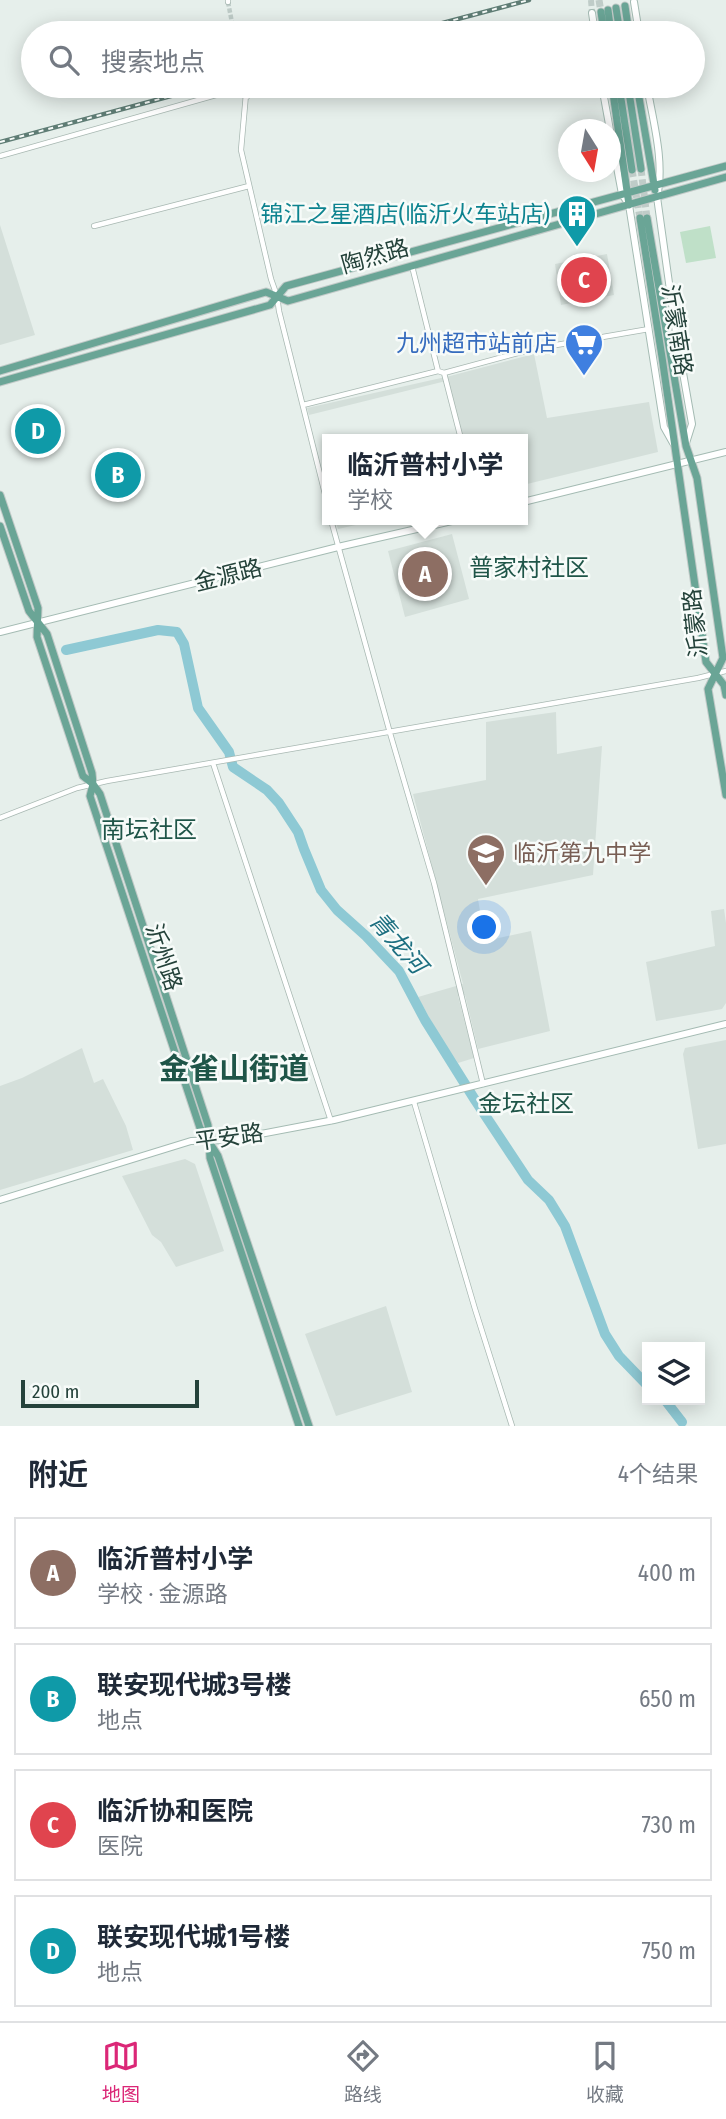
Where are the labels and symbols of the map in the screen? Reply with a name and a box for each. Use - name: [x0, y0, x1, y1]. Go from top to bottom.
- north arrow: [558, 119, 621, 182]
- building icon: 锦江之星酒店(临沂火车站店): [556, 193, 598, 248]
- place label: 锦江之星酒店(临沂火车站店): [260, 200, 550, 228]
- street label: 陶然路: [338, 233, 412, 279]
- pin: C: [561, 254, 607, 306]
- street label: 沂蒙南路: [656, 282, 698, 378]
- supermarket icon: 九州超市站前店: [563, 322, 605, 377]
- place label: 九州超市站前店: [396, 329, 557, 357]
- pin: D: [15, 405, 61, 457]
- pin: B: [95, 449, 141, 501]
- pin: A: [402, 548, 448, 600]
- street label: 金源路: [191, 553, 265, 597]
- district label: 普家村社区: [469, 554, 589, 582]
- street label: 沂蒙路: [677, 587, 713, 659]
- district label: 南坛社区: [101, 816, 197, 844]
- school or university icon: 临沂第九中学: [465, 832, 507, 887]
- place label: 临沂第九中学: [513, 839, 651, 867]
- water label: 青龙河: [364, 907, 435, 982]
- your location: [467, 910, 501, 944]
- street label: 沂州路: [140, 920, 188, 994]
- district label: 金雀山街道: [159, 1051, 309, 1087]
- district label: 金坛社区: [478, 1090, 574, 1118]
- street label: 平安路: [193, 1118, 265, 1156]
- scale bar: [21, 1377, 200, 1409]

